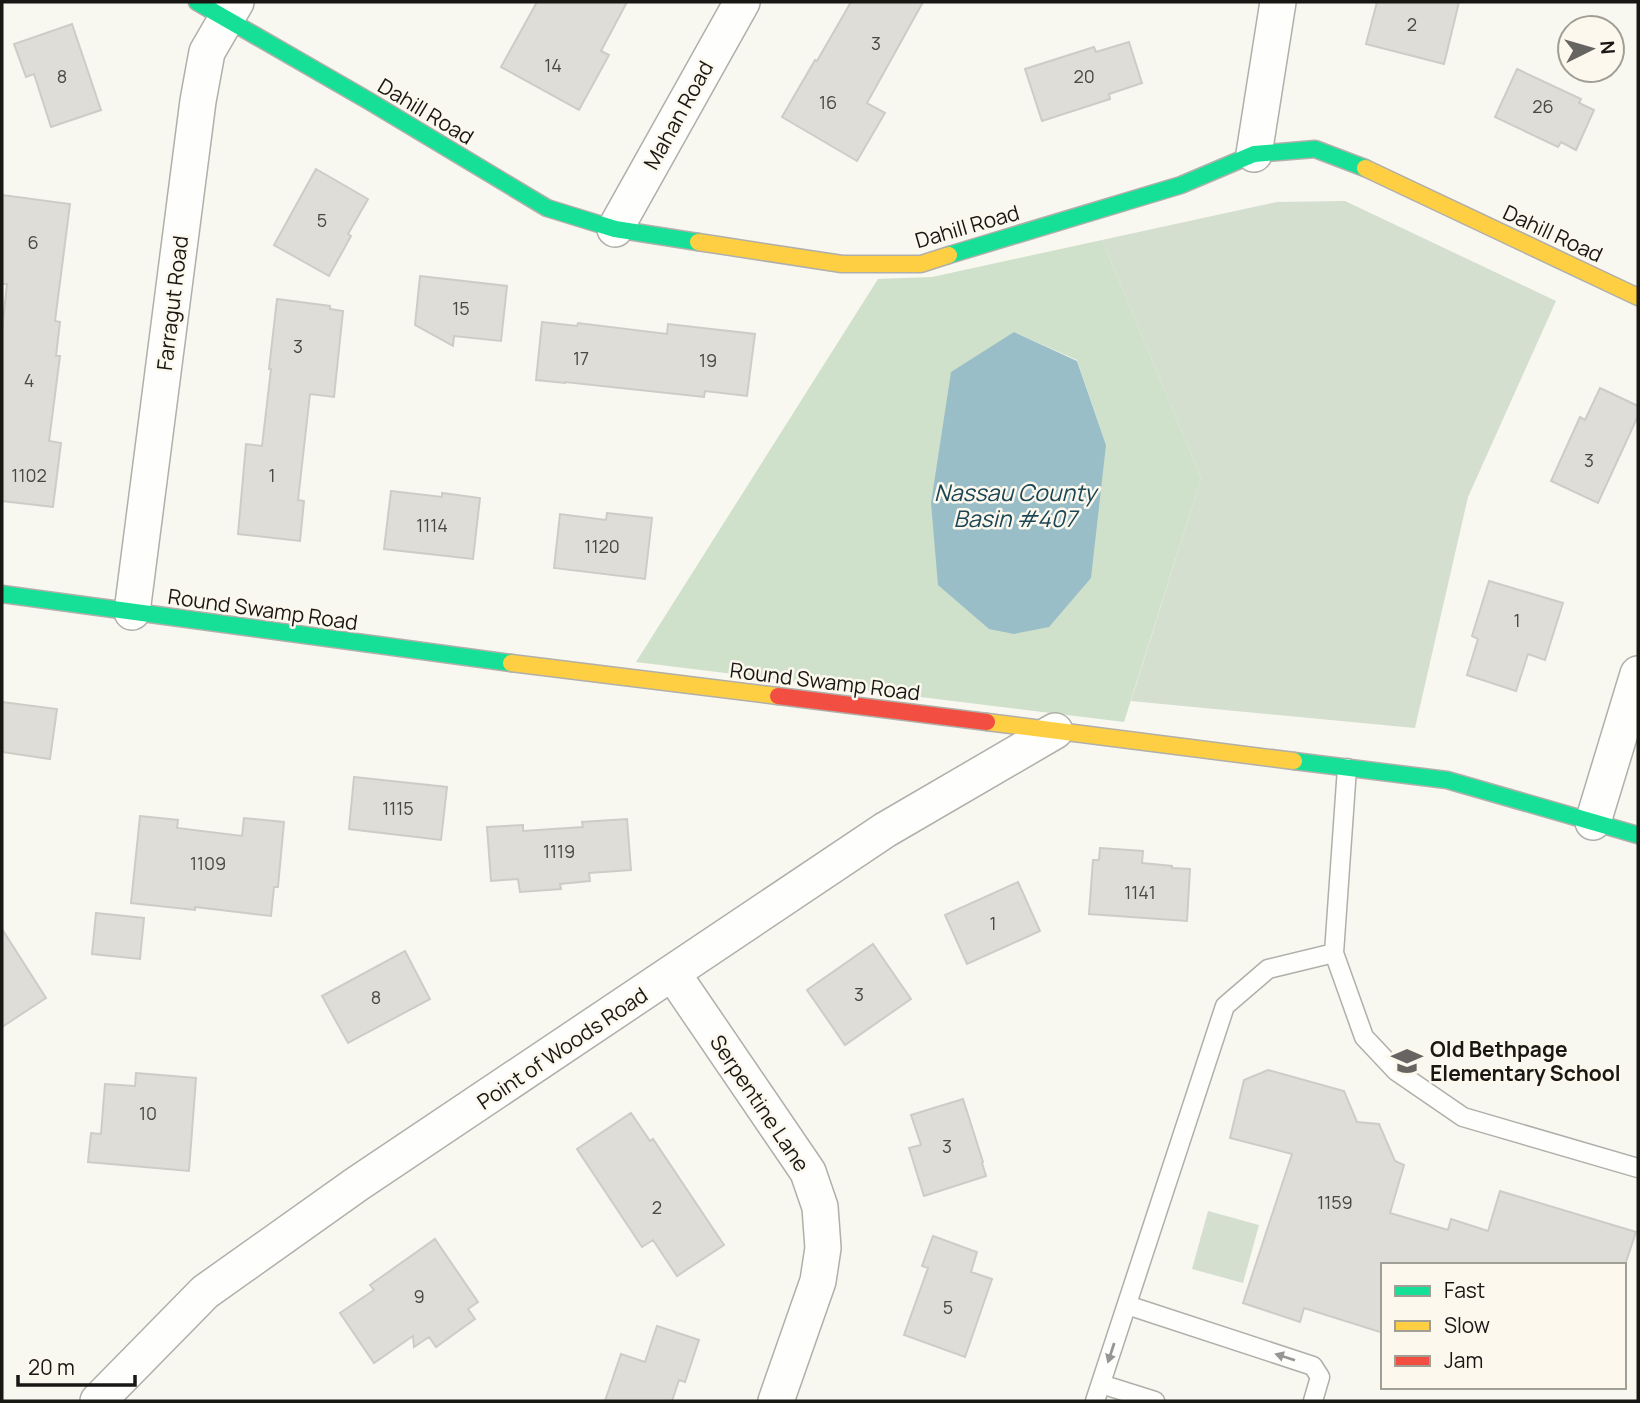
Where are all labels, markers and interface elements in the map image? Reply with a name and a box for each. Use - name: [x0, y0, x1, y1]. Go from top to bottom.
- house number: 2: [1407, 12, 1417, 36]
- north arrow: [1556, 14, 1626, 84]
- house number: 3: [871, 31, 881, 55]
- text: N: [1594, 40, 1621, 55]
- house number: 14: [544, 53, 562, 77]
- street label: Mahan Road: [637, 56, 719, 174]
- house number: 8: [57, 64, 67, 88]
- house number: 20: [1073, 64, 1095, 88]
- street label: Dahill Road: [373, 71, 479, 151]
- house number: 16: [819, 90, 837, 114]
- house number: 26: [1532, 94, 1554, 118]
- street label: Dahill Road: [912, 198, 1022, 254]
- street label: Dahill Road: [1499, 198, 1607, 268]
- house number: 5: [317, 208, 327, 232]
- house number: 6: [27, 230, 39, 254]
- street label: Farragut Road: [150, 234, 194, 372]
- house number: 15: [452, 296, 470, 320]
- house number: 3: [293, 334, 303, 358]
- house number: 17: [573, 346, 589, 370]
- house number: 19: [699, 348, 717, 372]
- house number: 4: [24, 368, 34, 392]
- house number: 3: [1584, 448, 1594, 472]
- house number: 1102: [11, 463, 47, 487]
- house number: 1: [268, 463, 276, 487]
- water label: Nassau County Basin #407: [934, 476, 1099, 534]
- house number: 1114: [416, 513, 448, 537]
- house number: 1120: [584, 534, 620, 558]
- street label: Round Swamp Road: [166, 582, 360, 636]
- house number: 1: [1513, 608, 1521, 632]
- street label: Round Swamp Road: [728, 655, 922, 707]
- house number: 1115: [382, 796, 414, 820]
- house number: 1119: [543, 839, 575, 863]
- house number: 1109: [190, 851, 226, 875]
- house number: 1141: [1124, 880, 1156, 904]
- house number: 1: [989, 911, 997, 935]
- street label: Point of Woods Road: [471, 981, 653, 1115]
- house number: 3: [854, 982, 864, 1006]
- house number: 8: [371, 985, 381, 1009]
- street label: Serpentine Lane: [704, 1029, 816, 1177]
- place label: Old Bethpage Elementary School: [1430, 1035, 1621, 1087]
- school or university icon: Old Bethpage Elementary School: [1390, 1044, 1424, 1078]
- house number: 10: [139, 1101, 157, 1125]
- house number: 3: [942, 1134, 952, 1158]
- house number: 1159: [1317, 1190, 1353, 1214]
- house number: 2: [652, 1195, 662, 1219]
- legend: [1381, 1263, 1626, 1389]
- text: Fast: [1444, 1276, 1485, 1304]
- house number: 9: [413, 1284, 425, 1308]
- house number: 5: [943, 1295, 953, 1319]
- text: Slow: [1444, 1311, 1490, 1339]
- one-way arrow: [1105, 1343, 1116, 1364]
- scale bar: [18, 1344, 135, 1388]
- text: Jam: [1444, 1346, 1483, 1374]
- one-way arrow: [1274, 1351, 1295, 1362]
- text: 20 m: [28, 1353, 75, 1381]

